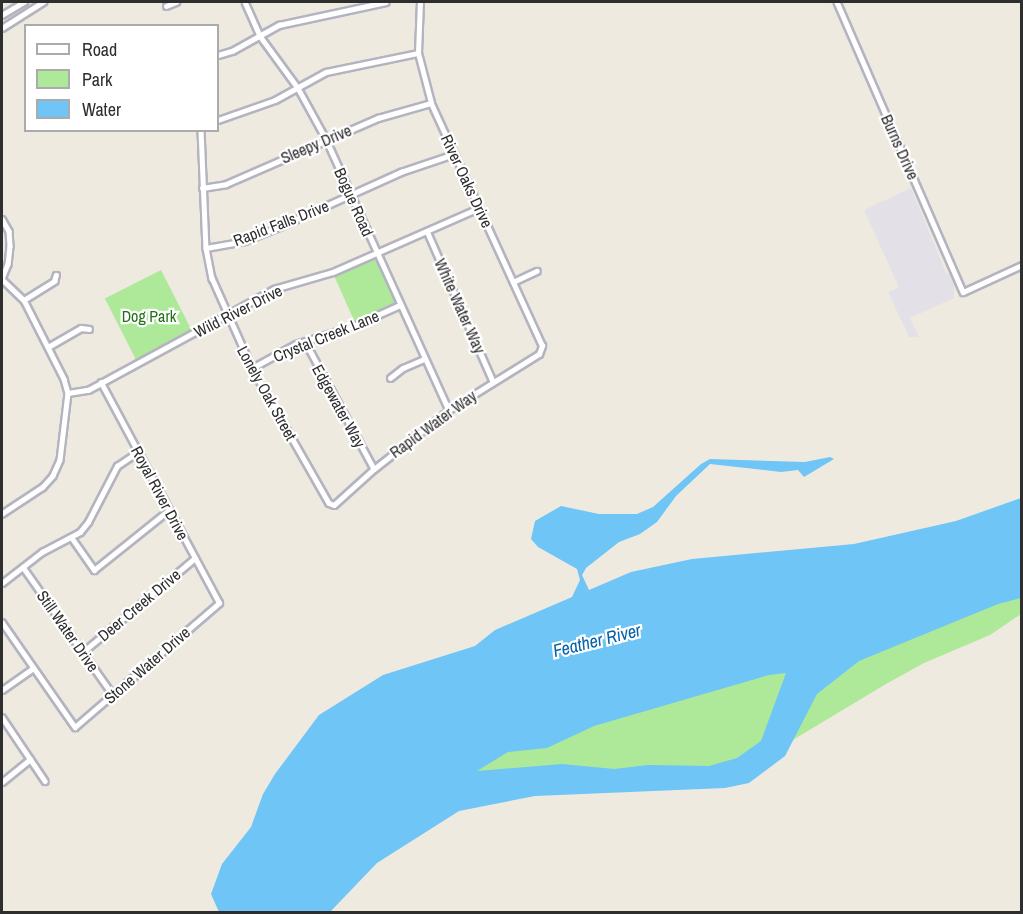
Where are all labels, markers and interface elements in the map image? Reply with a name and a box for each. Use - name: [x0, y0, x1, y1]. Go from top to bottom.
- legend: [24, 24, 219, 132]
- text: Road: [82, 37, 117, 62]
- text: Park: [82, 67, 112, 92]
- text: Water: [82, 97, 121, 122]
- street label: Burns Drive: [877, 111, 923, 183]
- street label: Sleepy Drive: [278, 120, 354, 168]
- street label: River Oaks Drive: [437, 131, 497, 231]
- street label: Bogue Road: [330, 165, 378, 239]
- street label: Rapid Falls Drive: [231, 196, 331, 250]
- street label: White Water Way: [431, 256, 489, 356]
- street label: Wild River Drive: [191, 281, 285, 341]
- park label: Dog Park: [122, 306, 176, 326]
- street label: Crystal Creek Lane: [270, 306, 382, 366]
- street label: Lonely Oak Street: [233, 342, 301, 444]
- street label: Edgewater Way: [308, 361, 370, 451]
- street label: Rapid Water Way: [386, 386, 480, 462]
- street label: Royal River Drive: [127, 443, 193, 543]
- street label: Deer Creek Drive: [94, 565, 184, 645]
- street label: Still Water Drive: [33, 587, 103, 675]
- water label: Feather River: [551, 620, 643, 662]
- street label: Stone Water Drive: [100, 623, 194, 707]

